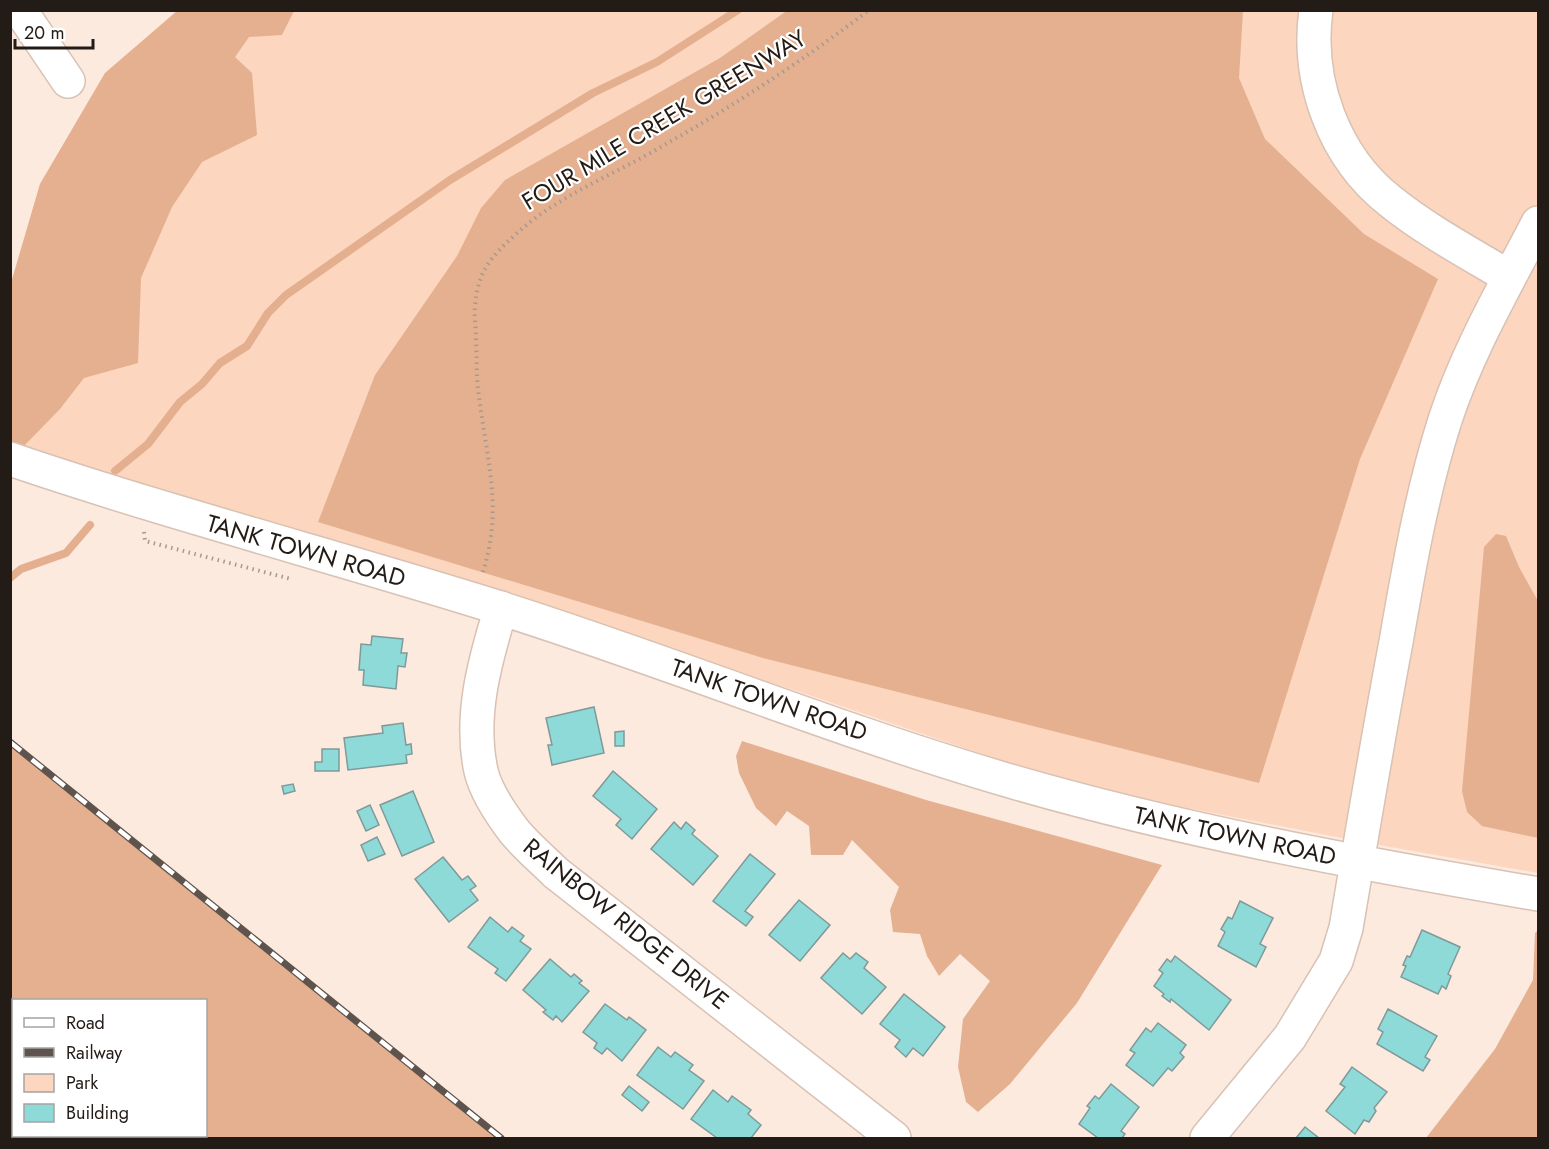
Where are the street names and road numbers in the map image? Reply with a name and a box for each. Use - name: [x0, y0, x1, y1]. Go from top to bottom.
- street label: FOUR MILE CREEK GREENWAY: [515, 20, 813, 219]
- street label: TANK TOWN ROAD: [203, 505, 410, 596]
- street label: TANK TOWN ROAD: [666, 650, 872, 750]
- street label: TANK TOWN ROAD: [1131, 797, 1339, 874]
- street label: RAINBOW RIDGE DRIVE: [516, 830, 737, 1018]

